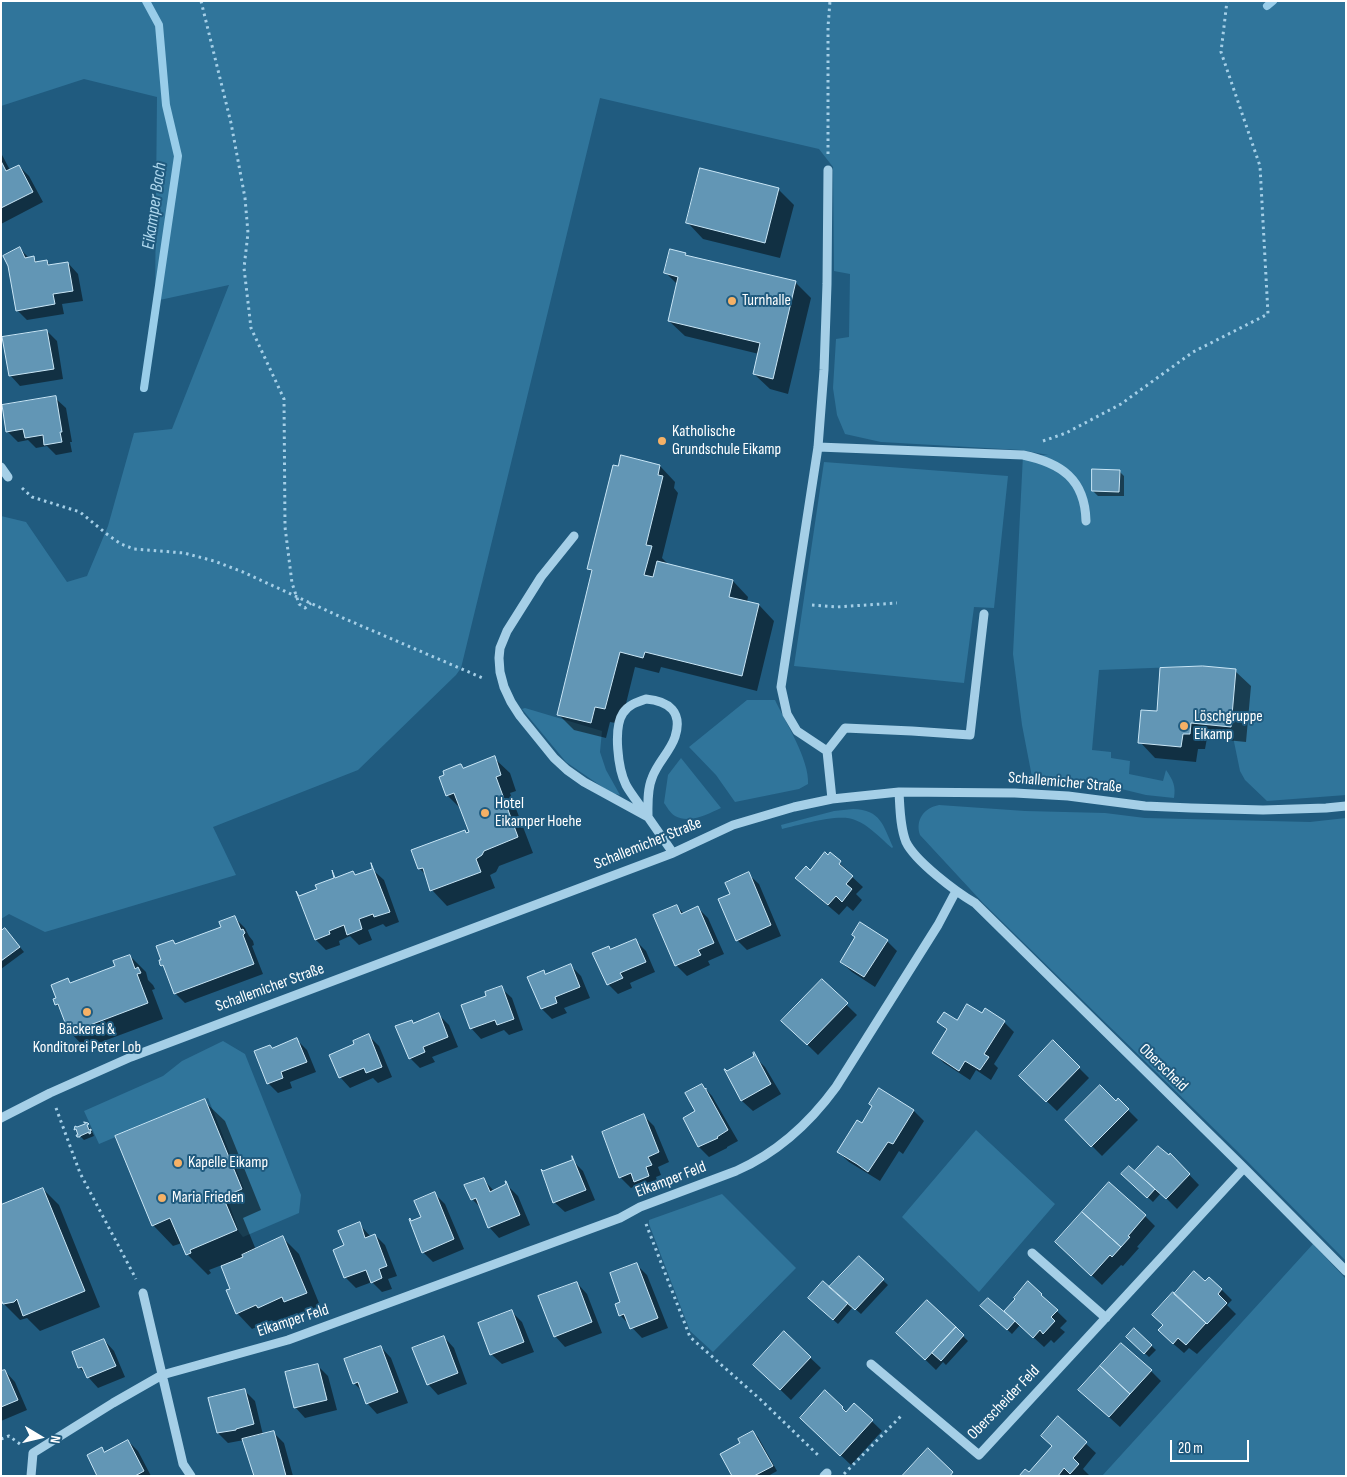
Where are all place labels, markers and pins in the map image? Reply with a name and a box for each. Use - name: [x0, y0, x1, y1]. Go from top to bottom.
- place label: Turnhalle: [742, 291, 791, 311]
- marker: Turnhalle: [726, 295, 738, 307]
- place label: Katholische Grundschule Eikamp: [672, 422, 781, 460]
- marker: Katholische Grundschule Eikamp: [656, 435, 668, 447]
- place label: Löschgruppe Eikamp: [1194, 707, 1263, 745]
- marker: Löschgruppe Eikamp: [1178, 720, 1190, 732]
- place label: Hotel Eikamper Hoehe: [495, 794, 582, 832]
- marker: Hotel Eikamper Hoehe: [479, 807, 491, 819]
- marker: Bäckerei & Konditorei Peter Lob: [81, 1006, 93, 1018]
- place label: Bäckerei & Konditorei Peter Lob: [33, 1020, 141, 1058]
- place label: Kapelle Eikamp: [188, 1153, 268, 1173]
- marker: Kapelle Eikamp: [172, 1157, 184, 1169]
- place label: Maria Frieden: [172, 1188, 244, 1208]
- marker: Maria Frieden: [156, 1192, 168, 1204]

